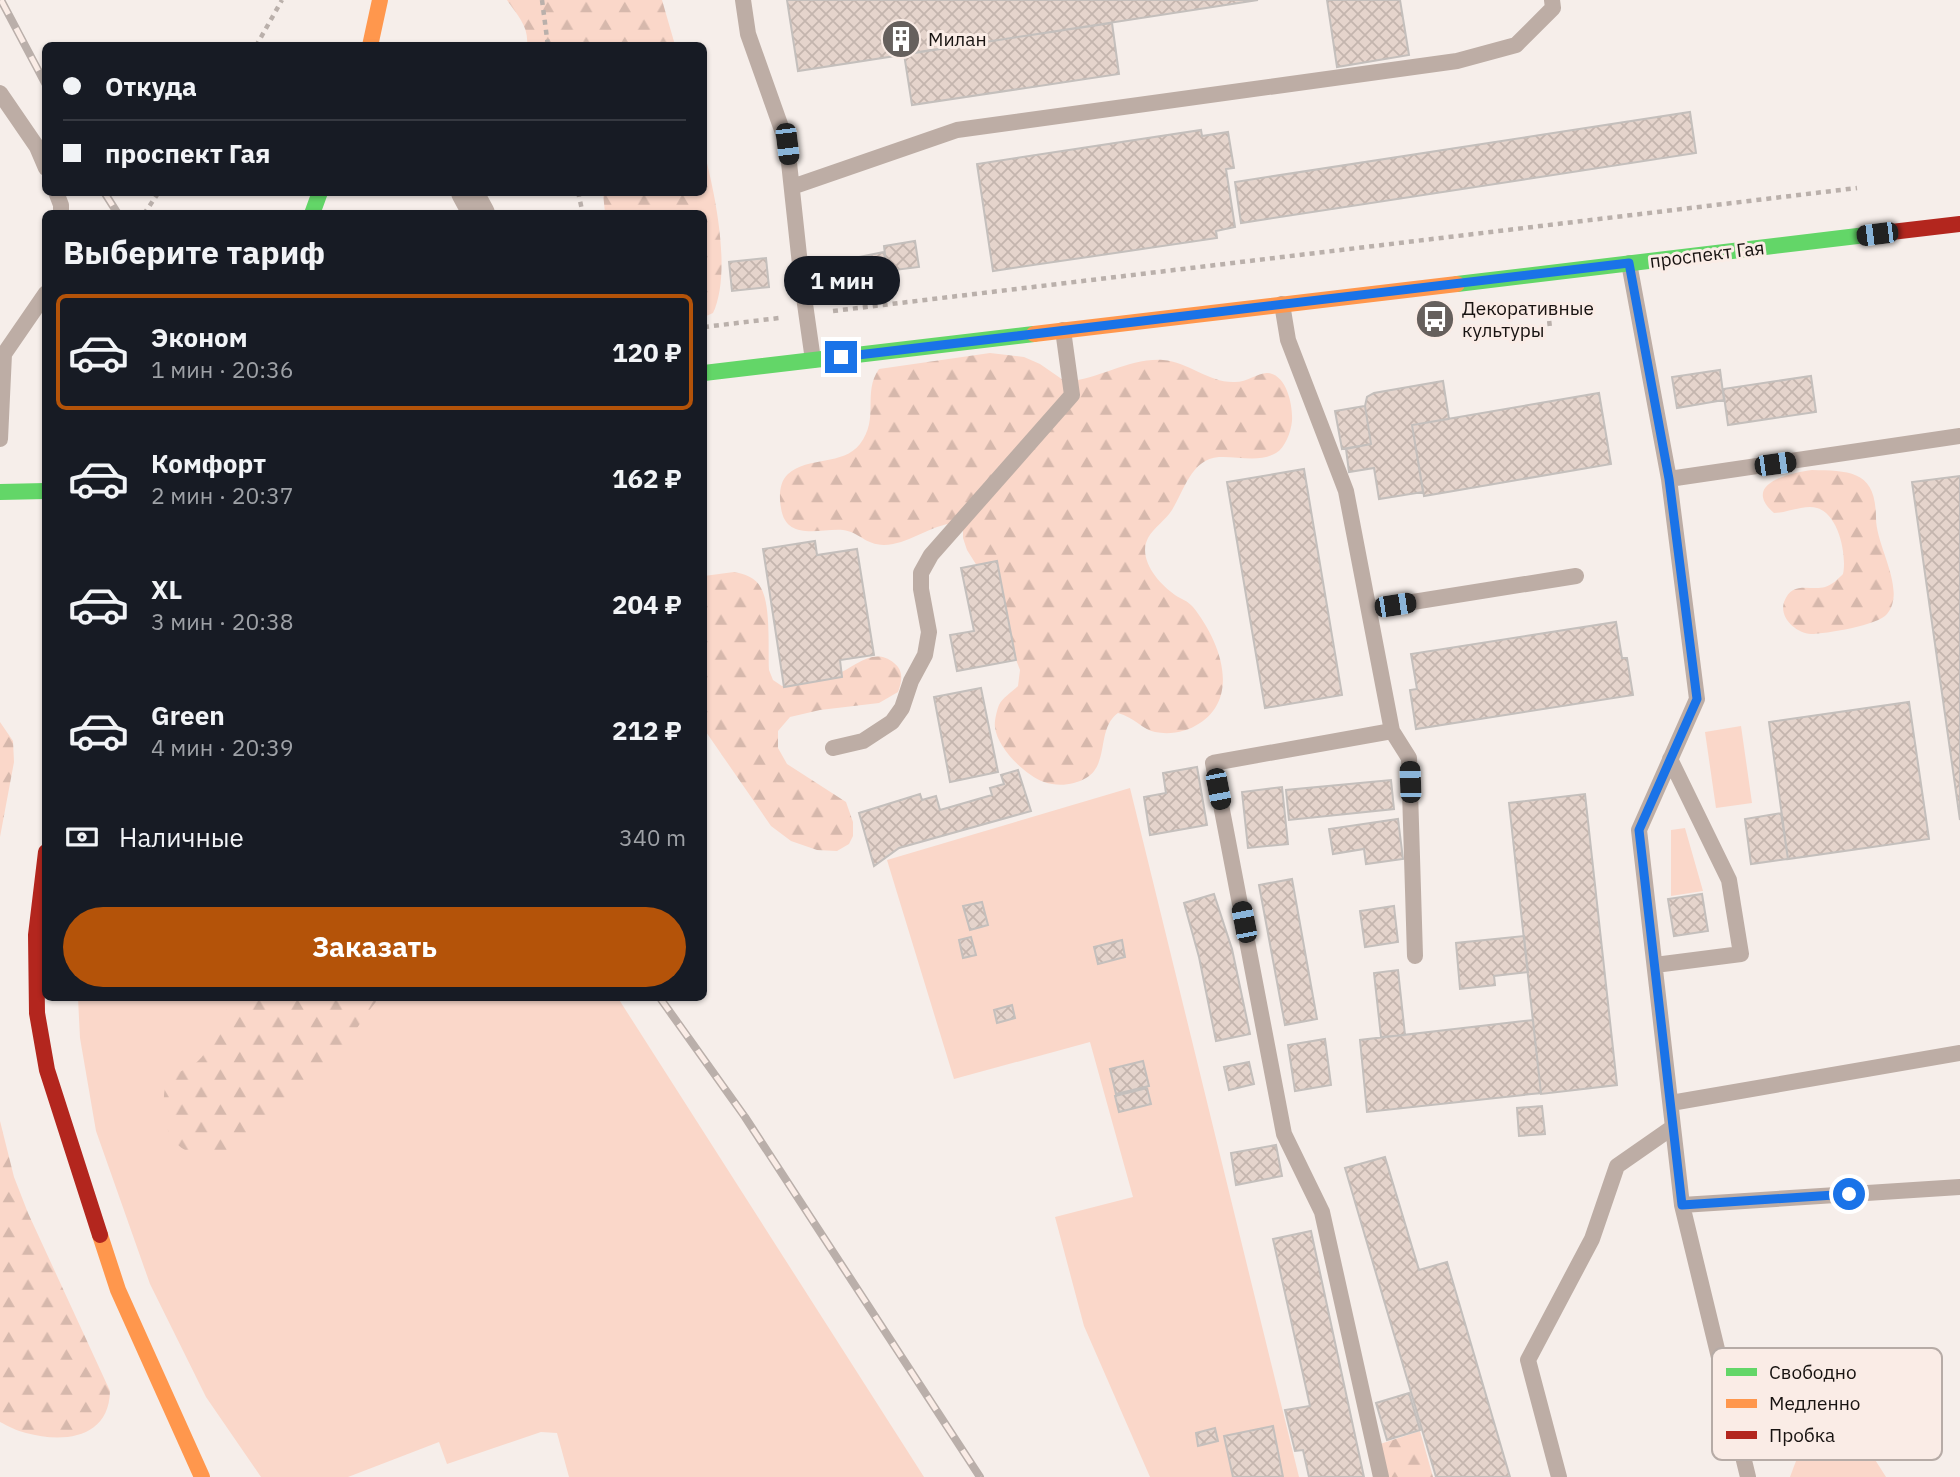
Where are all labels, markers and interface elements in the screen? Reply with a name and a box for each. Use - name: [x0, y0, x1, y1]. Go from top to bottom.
- building icon: Милан: [880, 18, 922, 60]
- place label: Милан: [928, 27, 987, 51]
- text: Откуда: [105, 69, 197, 103]
- car: [775, 122, 800, 166]
- text: проспект Гая: [105, 136, 270, 170]
- car: [1855, 221, 1900, 247]
- text: Выберите тариф: [63, 231, 325, 273]
- street label: проспект Гая: [1648, 235, 1766, 273]
- callout: 1 мин: [783, 256, 899, 304]
- text: 1 мин: [810, 265, 874, 295]
- place label: Декоративные культуры: [1462, 296, 1594, 342]
- bus stop icon: Декоративные культуры: [1414, 298, 1456, 340]
- text: Эконом: [151, 320, 248, 354]
- icon: car: [67, 321, 130, 384]
- text: 120 ₽: [612, 335, 682, 369]
- route end: [825, 341, 857, 373]
- text: 1 мин · 20:36: [151, 354, 294, 384]
- text: Комфорт: [151, 446, 266, 480]
- icon: car: [67, 447, 130, 510]
- car: [1753, 451, 1798, 477]
- text: 162 ₽: [612, 461, 682, 495]
- text: 2 мин · 20:37: [151, 480, 294, 510]
- text: XL: [151, 572, 182, 606]
- icon: car: [67, 573, 130, 636]
- text: 204 ₽: [612, 587, 682, 621]
- car: [1373, 591, 1418, 619]
- text: 3 мин · 20:38: [151, 606, 294, 636]
- text: Green: [151, 698, 225, 732]
- icon: car: [67, 699, 130, 762]
- text: 212 ₽: [612, 713, 682, 747]
- text: 4 мин · 20:39: [151, 732, 294, 762]
- car: [1399, 761, 1422, 803]
- car: [1204, 766, 1233, 812]
- icon: cash: [63, 818, 101, 856]
- text: Наличные: [119, 820, 244, 854]
- text: 340 m: [619, 822, 686, 852]
- car: [1230, 899, 1259, 945]
- button: Заказать: [63, 907, 686, 987]
- route start: [1833, 1178, 1865, 1210]
- legend: [1712, 1348, 1942, 1460]
- text: Свободно: [1769, 1360, 1857, 1384]
- text: Медленно: [1769, 1391, 1860, 1415]
- text: Пробка: [1769, 1423, 1835, 1447]

